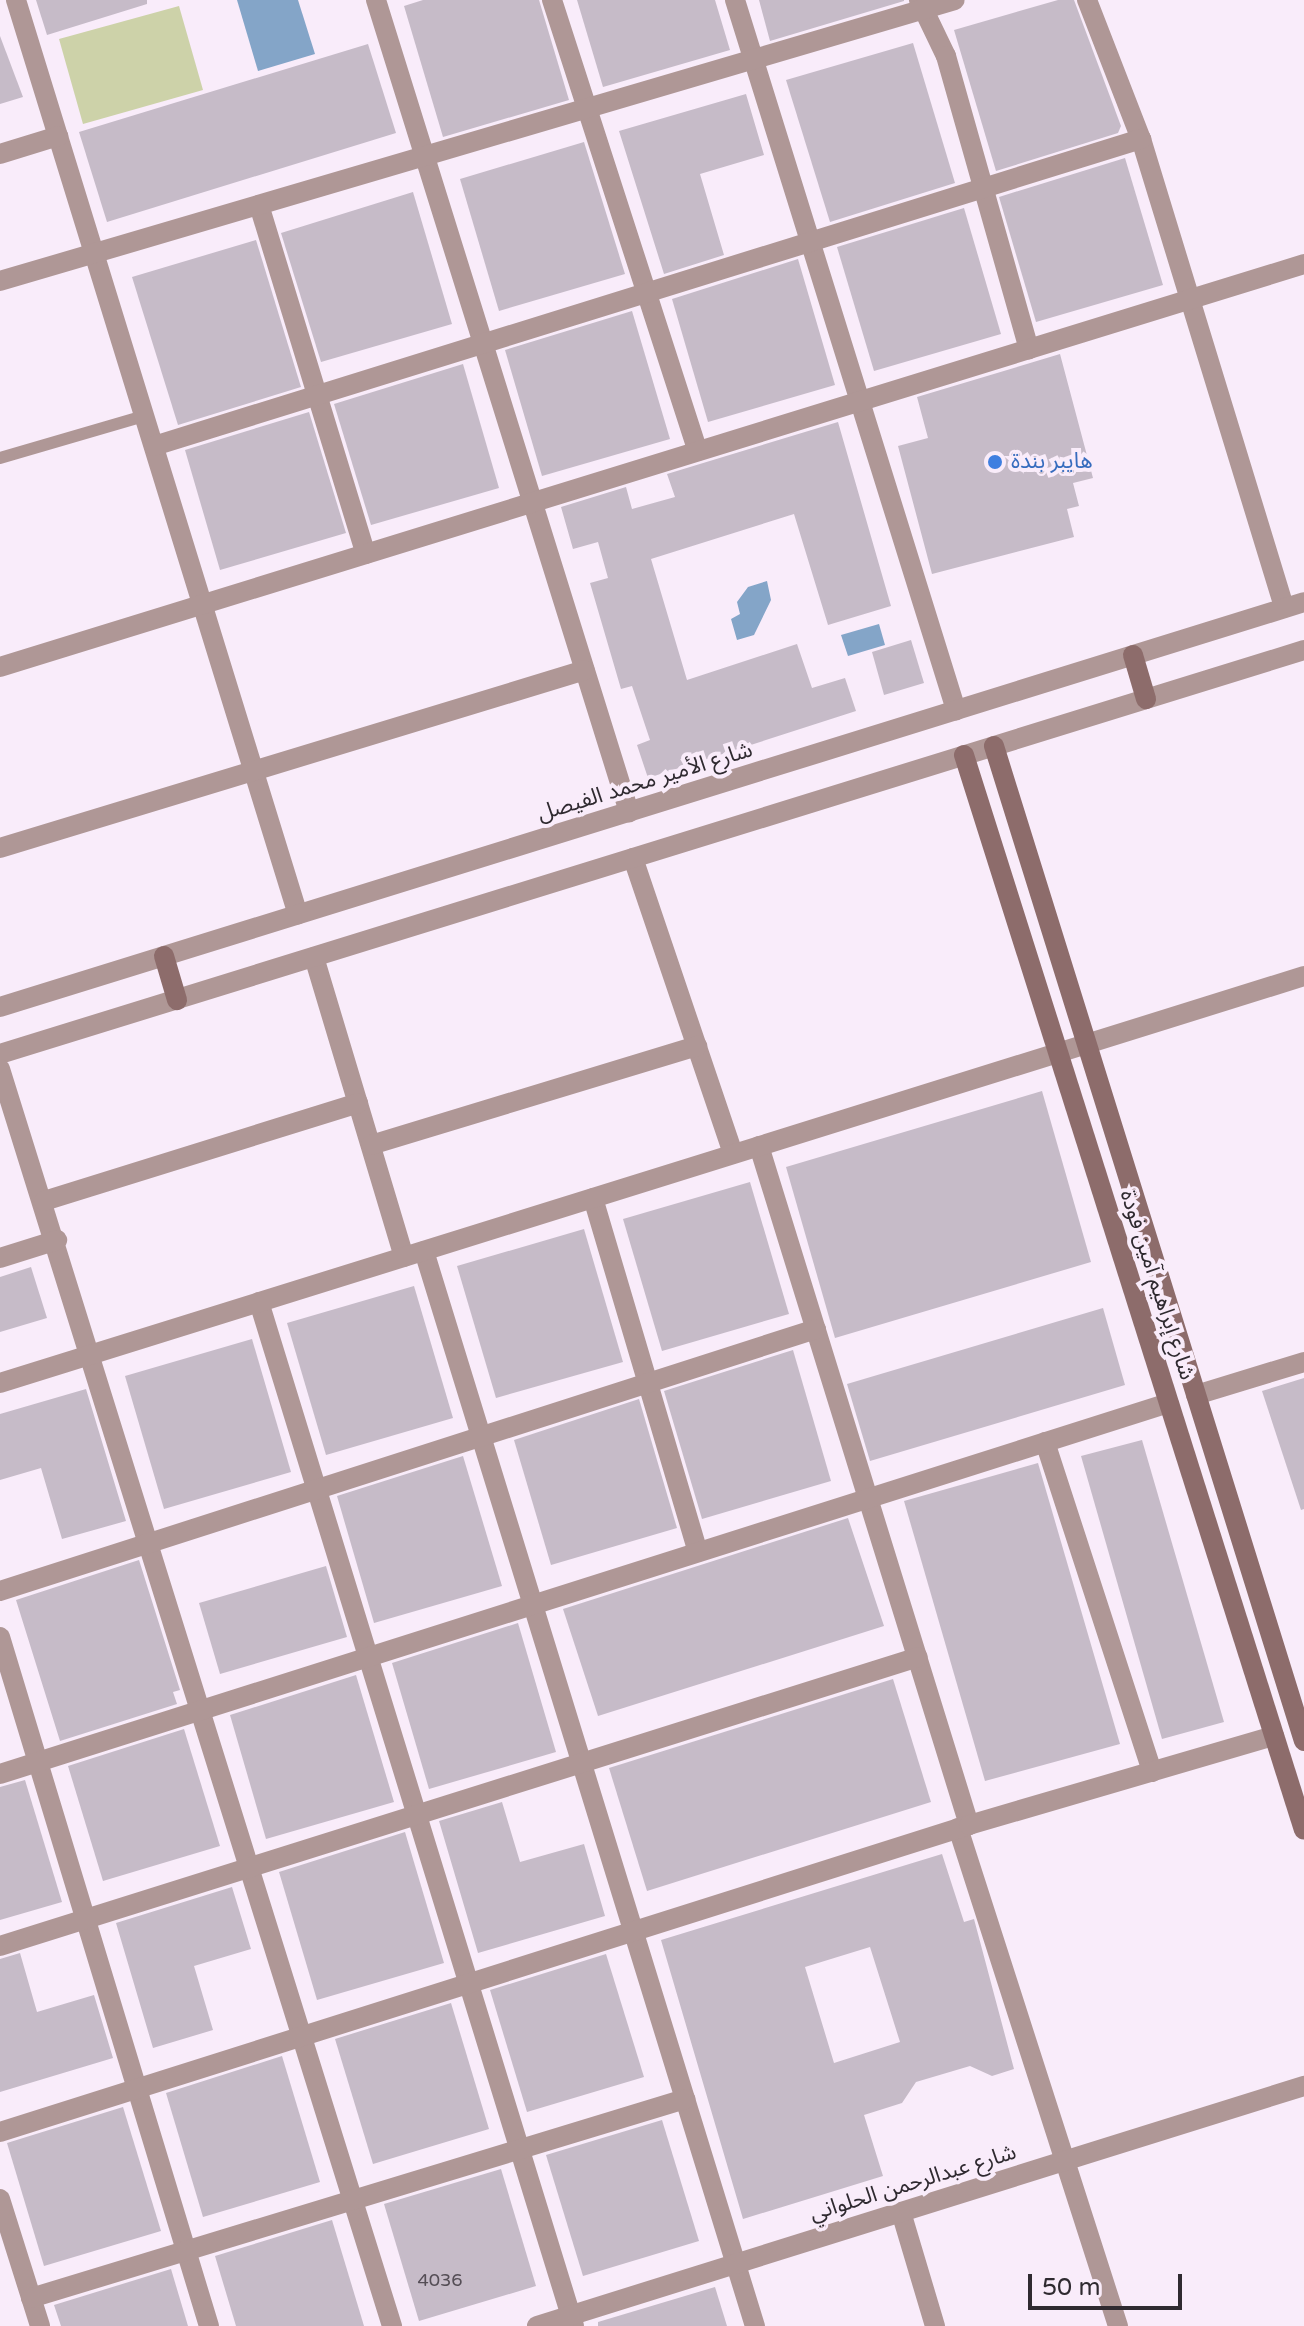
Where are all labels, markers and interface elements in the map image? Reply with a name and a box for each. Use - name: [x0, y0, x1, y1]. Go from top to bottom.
- place label: هايبر بندة: [1011, 449, 1093, 475]
- marker: هايبر بندة: [986, 453, 1004, 471]
- street label: شارع الأمير محمد الفيصل: [534, 737, 756, 827]
- street label: شارع إبراهيم آمين فودة: [1114, 1187, 1200, 1383]
- street label: شارع عبدالرحمن الحلواني: [807, 2139, 1019, 2227]
- scale bar: [1032, 2258, 1186, 2308]
- house number: 4036: [417, 2269, 463, 2291]
- text: 50 m: [1042, 2273, 1100, 2302]

